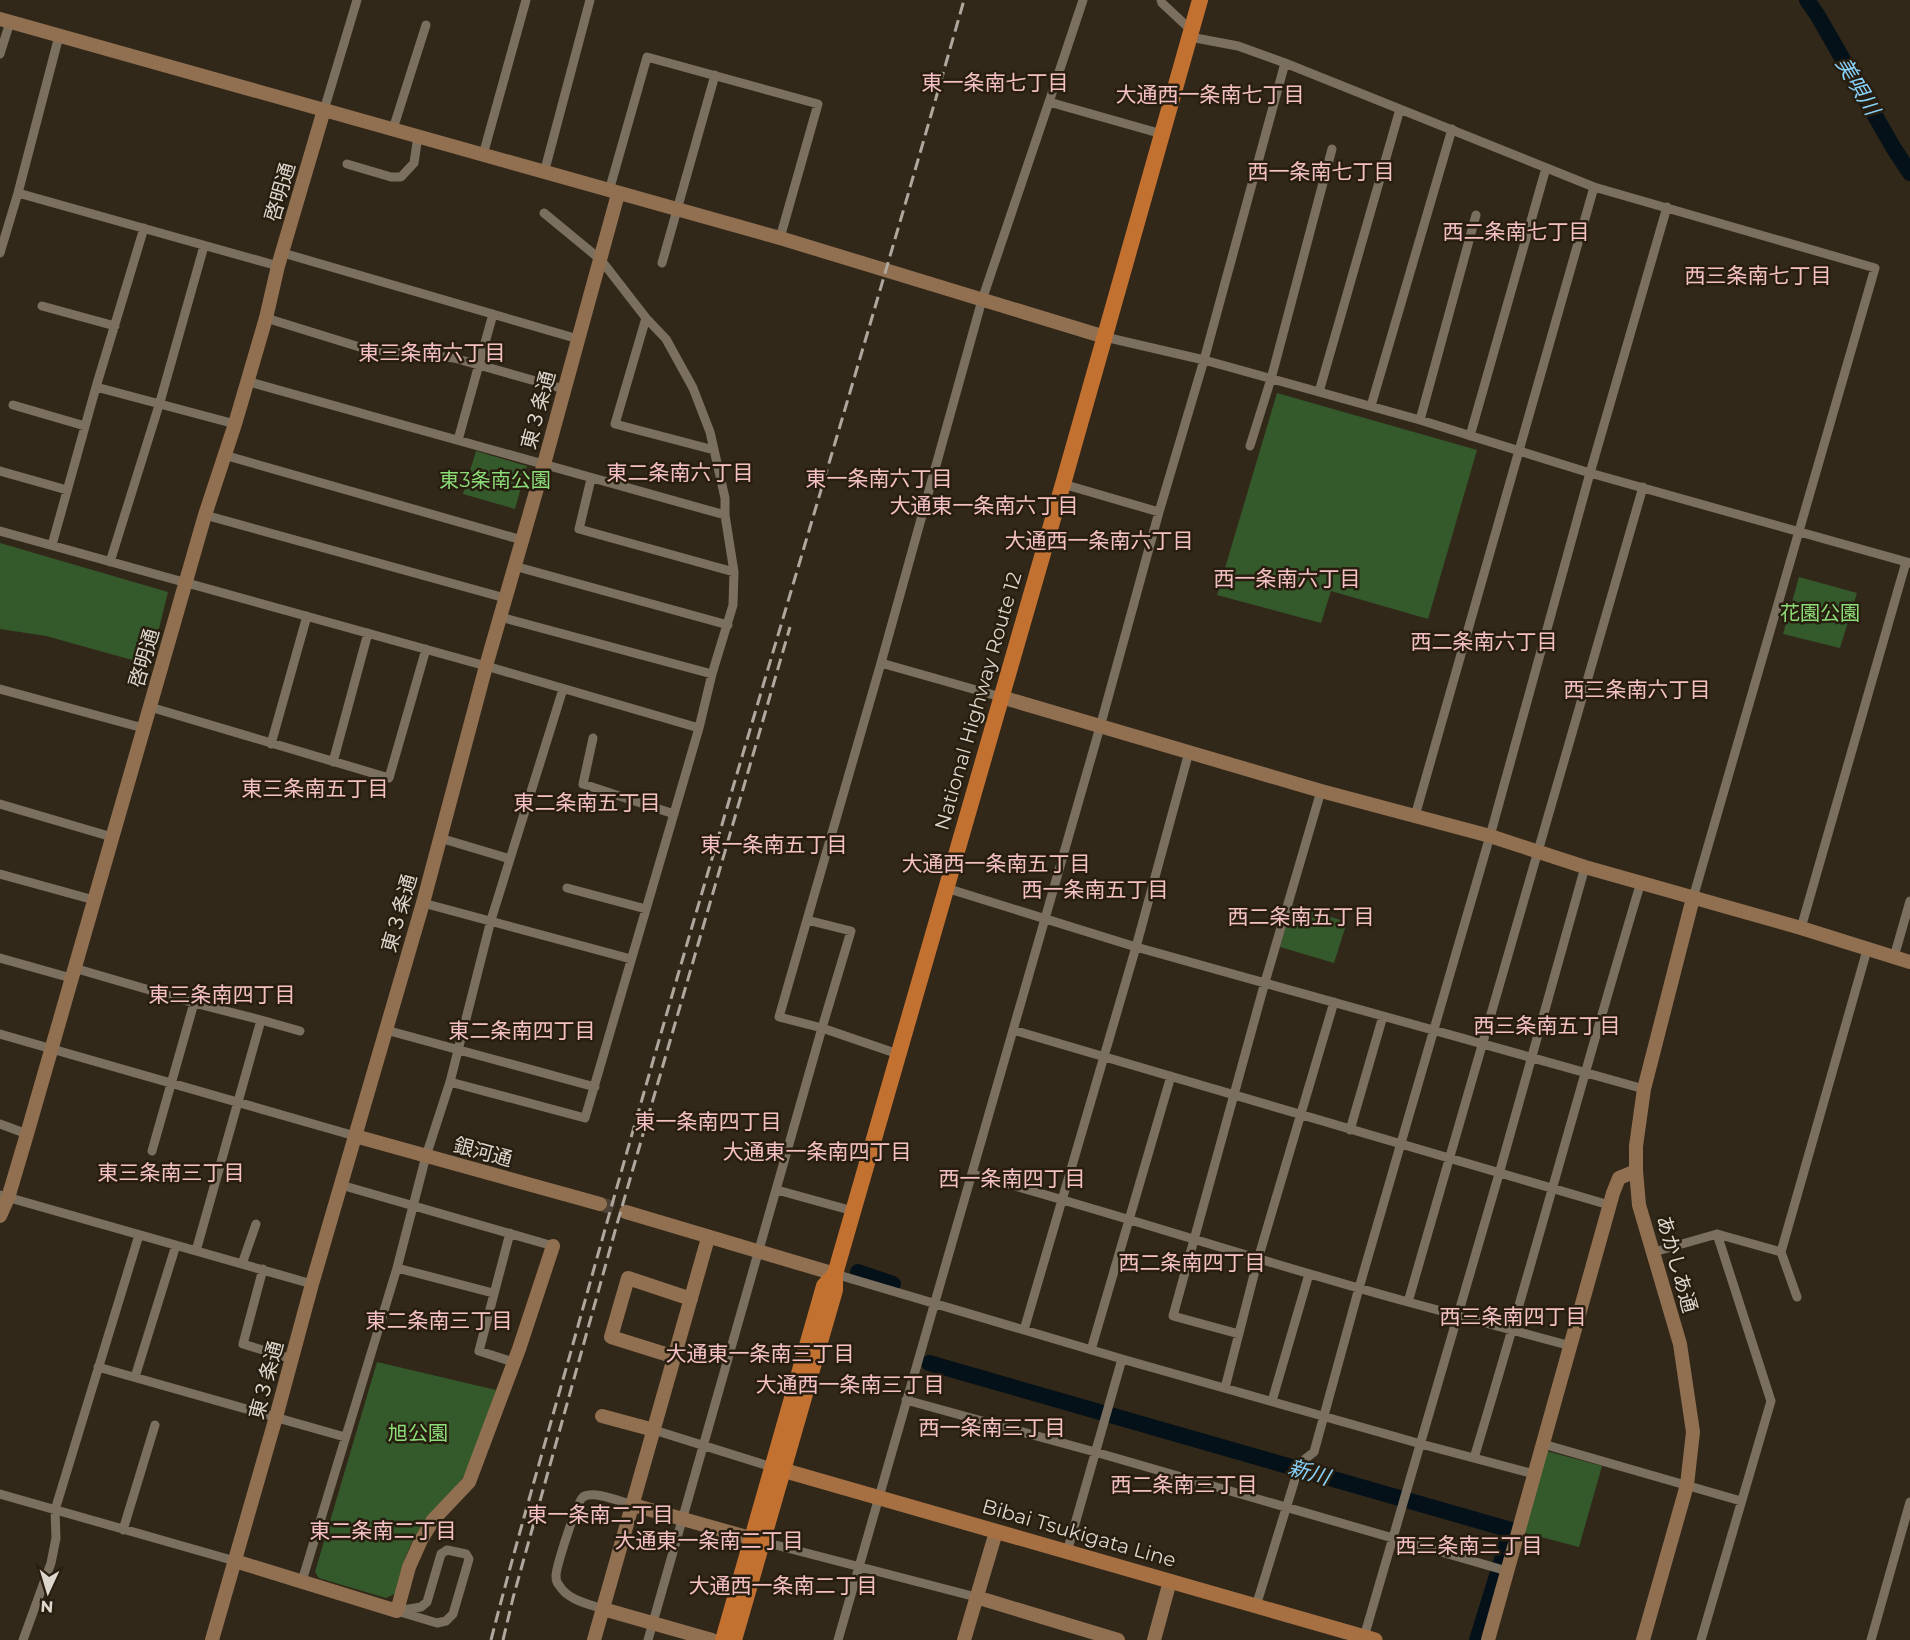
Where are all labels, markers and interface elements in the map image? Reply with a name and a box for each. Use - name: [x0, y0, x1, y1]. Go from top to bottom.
- water label: 美唄川: [1831, 53, 1886, 121]
- district label: 東一条南七丁目: [922, 70, 1069, 95]
- district label: 大通西一条南七丁目: [1116, 82, 1305, 107]
- district label: 西一条南七丁目: [1248, 159, 1395, 184]
- street label: 啓明通: [260, 160, 300, 224]
- district label: 西二条南七丁目: [1443, 219, 1590, 244]
- district label: 西三条南七丁目: [1685, 263, 1832, 288]
- district label: 東三条南六丁目: [359, 340, 506, 365]
- street label: 東３条通: [516, 368, 560, 452]
- district label: 東二条南六丁目: [607, 460, 754, 485]
- district label: 東一条南六丁目: [806, 466, 953, 491]
- park label: 東3条南公園: [439, 468, 551, 492]
- district label: 大通東一条南六丁目: [890, 493, 1079, 518]
- district label: 大通西一条南六丁目: [1005, 528, 1194, 553]
- district label: 西一条南六丁目: [1214, 566, 1361, 591]
- street label: National Highway Route 12: [930, 569, 1026, 833]
- park label: 花園公園: [1780, 601, 1860, 625]
- street label: 啓明通: [124, 626, 164, 690]
- district label: 西二条南六丁目: [1411, 629, 1558, 654]
- district label: 西三条南六丁目: [1564, 677, 1711, 702]
- district label: 東三条南五丁目: [242, 776, 389, 801]
- district label: 東二条南五丁目: [514, 790, 661, 815]
- district label: 東一条南五丁目: [701, 832, 848, 857]
- district label: 大通西一条南五丁目: [902, 851, 1091, 876]
- street label: 東３条通: [376, 871, 422, 955]
- district label: 西一条南五丁目: [1022, 877, 1169, 902]
- district label: 西二条南五丁目: [1228, 904, 1375, 929]
- district label: 東三条南四丁目: [149, 982, 296, 1007]
- district label: 西三条南五丁目: [1474, 1013, 1621, 1038]
- district label: 東二条南四丁目: [449, 1018, 596, 1043]
- district label: 東一条南四丁目: [635, 1109, 782, 1134]
- street label: 銀河通: [451, 1133, 515, 1171]
- district label: 大通東一条南四丁目: [723, 1139, 912, 1164]
- district label: 東三条南三丁目: [98, 1160, 245, 1185]
- district label: 西一条南四丁目: [939, 1166, 1086, 1191]
- street label: あかしあ通: [1652, 1213, 1702, 1315]
- district label: 西二条南四丁目: [1119, 1250, 1266, 1275]
- district label: 西三条南四丁目: [1440, 1304, 1587, 1329]
- district label: 東二条南三丁目: [366, 1308, 513, 1333]
- street label: 東３条通: [244, 1338, 288, 1422]
- district label: 大通東一条南三丁目: [666, 1341, 855, 1366]
- district label: 大通西一条南三丁目: [756, 1372, 945, 1397]
- district label: 西一条南三丁目: [919, 1415, 1066, 1440]
- park label: 旭公園: [388, 1421, 448, 1445]
- water label: 新川: [1285, 1454, 1335, 1490]
- district label: 西二条南三丁目: [1111, 1472, 1258, 1497]
- street label: Bibai Tsukigata Line: [979, 1494, 1179, 1572]
- district label: 東一条南二丁目: [527, 1502, 674, 1527]
- district label: 東二条南二丁目: [310, 1518, 457, 1543]
- district label: 大通東一条南二丁目: [615, 1528, 804, 1553]
- district label: 西三条南三丁目: [1396, 1533, 1543, 1558]
- north arrow: [18, 1562, 78, 1622]
- district label: 大通西一条南二丁目: [689, 1573, 878, 1598]
- text: N: [40, 1597, 54, 1616]

